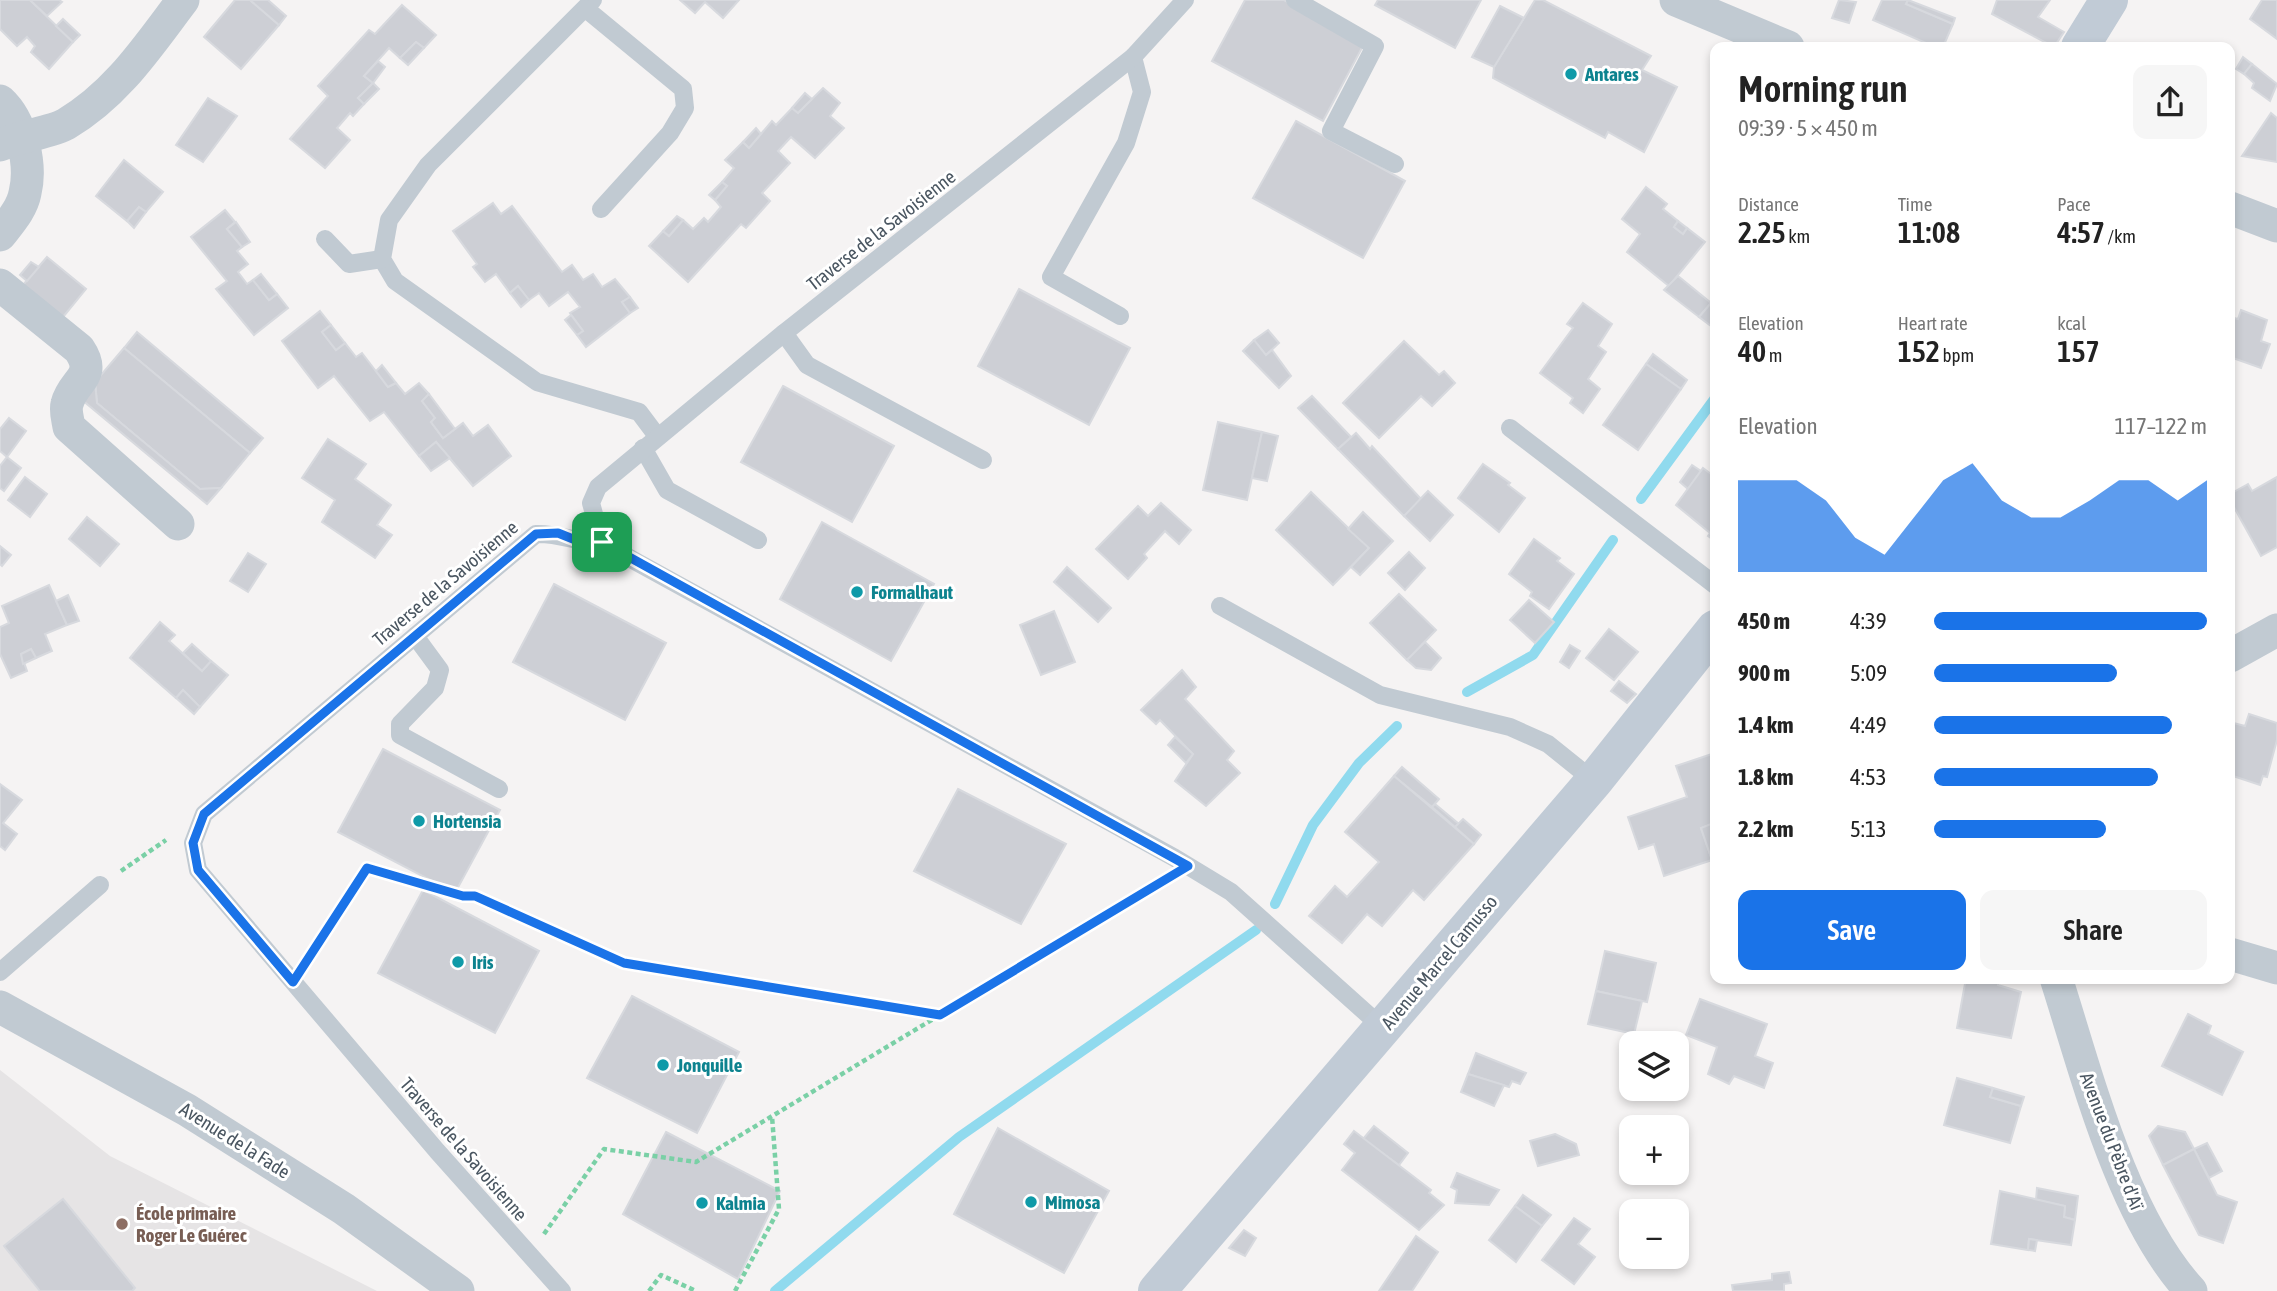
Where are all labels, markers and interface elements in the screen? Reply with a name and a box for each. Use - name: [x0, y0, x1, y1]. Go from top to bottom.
- place label: Antares: [1584, 63, 1639, 85]
- button: share: [2133, 65, 2207, 139]
- marker: Antares: [1563, 66, 1579, 82]
- text: Morning run: [1738, 67, 1908, 110]
- text: 09:39 · 5 × 450 m: [1738, 115, 1878, 141]
- street label: Traverse de la Savoisienne: [802, 165, 960, 295]
- text: Distance: [1738, 193, 1799, 215]
- text: Time: [1898, 193, 1932, 215]
- text: Pace: [2057, 193, 2091, 215]
- text: 2.25: [1738, 215, 1786, 249]
- text: 11:08: [1898, 215, 1960, 249]
- text: 4:57: [2057, 215, 2105, 249]
- text: km: [1786, 225, 1810, 247]
- text: /km: [2105, 225, 2136, 247]
- text: Elevation: [1738, 312, 1804, 334]
- text: Heart rate: [1898, 312, 1968, 334]
- text: kcal: [2057, 312, 2086, 334]
- text: 40: [1738, 334, 1766, 368]
- text: 152: [1898, 334, 1940, 368]
- text: 157: [2057, 334, 2100, 368]
- text: m: [1766, 344, 1783, 366]
- text: bpm: [1940, 344, 1974, 366]
- text: Elevation: [1738, 413, 1818, 439]
- text: 117–122 m: [2114, 413, 2207, 439]
- pin: [572, 512, 632, 572]
- street label: Traverse de la Savoisienne: [368, 516, 522, 650]
- icon: arrive: [583, 523, 621, 561]
- place label: Formalhaut: [871, 581, 954, 603]
- marker: Formalhaut: [849, 584, 865, 600]
- text: 450 m: [1738, 608, 1790, 634]
- text: 4:39: [1850, 608, 1887, 634]
- text: 900 m: [1738, 660, 1790, 686]
- text: 5:09: [1850, 660, 1887, 686]
- text: 1.4 km: [1738, 712, 1794, 738]
- text: 4:49: [1850, 712, 1887, 738]
- text: 1.8 km: [1738, 764, 1794, 790]
- text: 4:53: [1850, 764, 1887, 790]
- place label: Hortensia: [433, 810, 502, 832]
- marker: Hortensia: [411, 813, 427, 829]
- text: 2.2 km: [1738, 816, 1794, 842]
- text: 5:13: [1850, 816, 1887, 842]
- street label: Avenue Marcel Camusso: [1376, 890, 1502, 1034]
- button: Save: [1738, 890, 1966, 970]
- button: Share: [1980, 890, 2207, 970]
- place label: Iris: [472, 951, 494, 973]
- marker: Iris: [450, 954, 466, 970]
- map controls: [1619, 1031, 1689, 1269]
- button: layers: [1619, 1031, 1689, 1101]
- place label: Jonquille: [676, 1054, 743, 1076]
- marker: Jonquille: [655, 1057, 671, 1073]
- street label: Avenue du Pèbre d'Aï: [2076, 1069, 2149, 1213]
- street label: Traverse de la Savoisienne: [396, 1073, 532, 1225]
- street label: Avenue de la Fade: [176, 1097, 294, 1183]
- button: +: [1619, 1115, 1689, 1185]
- place label: Mimosa: [1045, 1191, 1100, 1213]
- place label: Kalmia: [716, 1192, 766, 1214]
- marker: Mimosa: [1023, 1194, 1039, 1210]
- marker: Kalmia: [694, 1195, 710, 1211]
- button: −: [1619, 1199, 1689, 1269]
- place label: École primaire Roger Le Guérec: [136, 1202, 247, 1246]
- marker: École primaire Roger Le Guérec: [114, 1216, 130, 1232]

